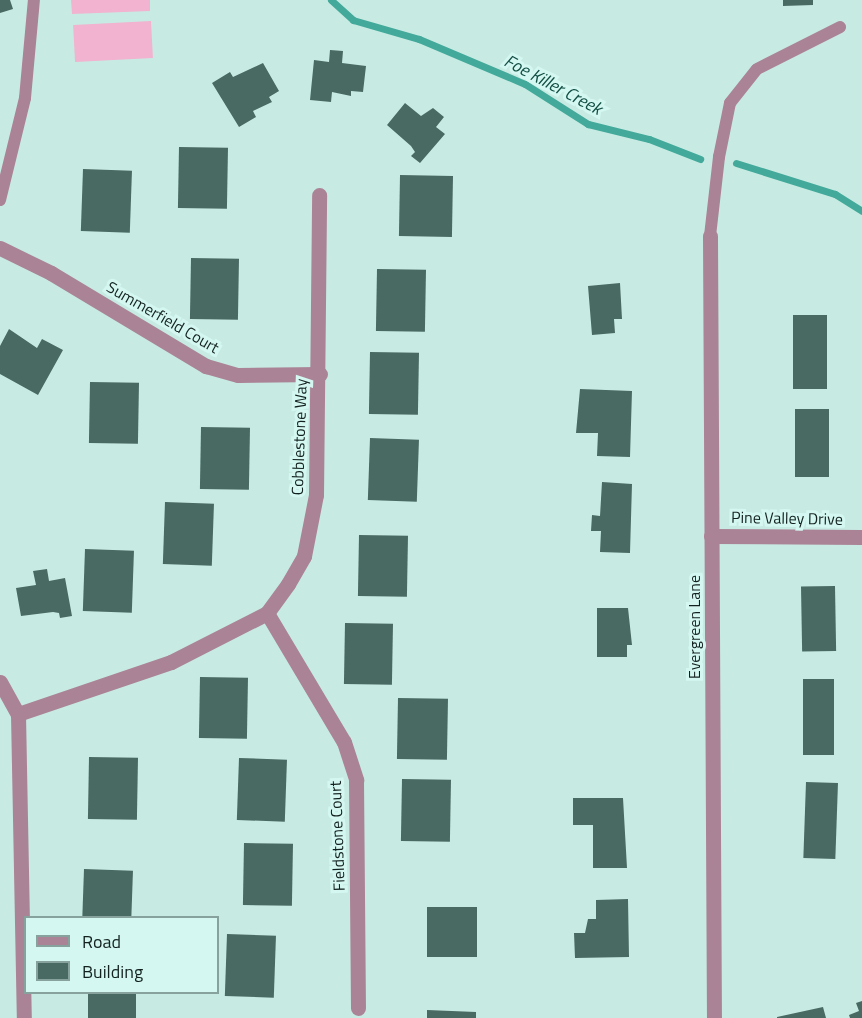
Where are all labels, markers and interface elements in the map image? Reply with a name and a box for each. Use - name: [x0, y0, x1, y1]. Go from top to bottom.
- water label: Foe Killer Creek: [500, 50, 606, 120]
- street label: Summerfield Court: [103, 277, 223, 357]
- street label: Cobblestone Way: [287, 378, 311, 496]
- street label: Pine Valley Drive: [731, 507, 843, 529]
- street label: Evergreen Lane: [684, 575, 704, 679]
- street label: Fieldstone Court: [325, 780, 349, 892]
- legend: [24, 916, 219, 994]
- text: Road: [82, 928, 121, 955]
- text: Building: [82, 958, 143, 985]

